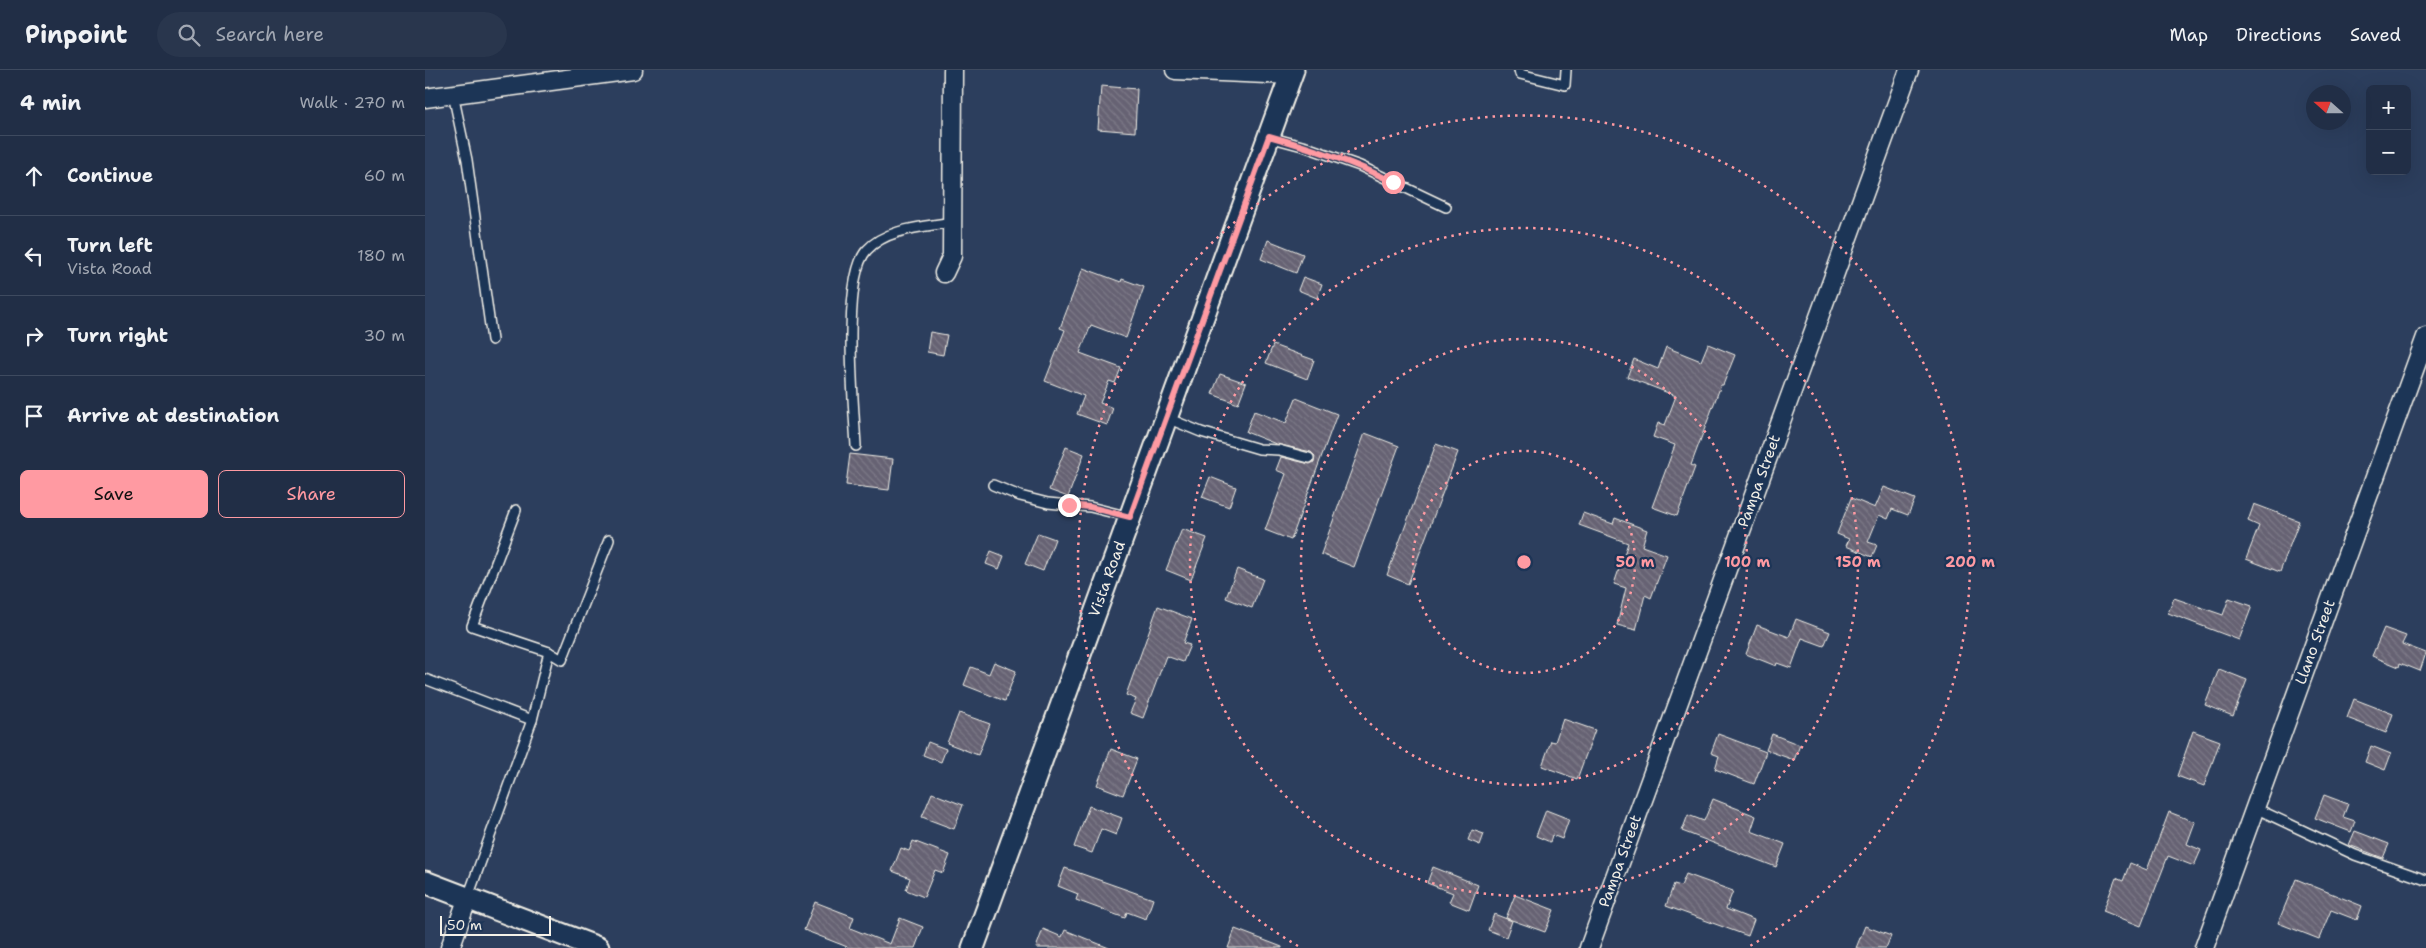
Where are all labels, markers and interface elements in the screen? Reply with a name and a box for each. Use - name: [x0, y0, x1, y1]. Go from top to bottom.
- search box: [157, 12, 507, 57]
- text: Pinpoint: [25, 19, 127, 51]
- icon: search: [175, 21, 203, 49]
- text: Search here: [215, 22, 324, 47]
- text: Map: [2170, 23, 2208, 47]
- text: Directions: [2236, 23, 2322, 47]
- text: Saved: [2350, 23, 2401, 47]
- north arrow: [2306, 85, 2351, 130]
- map controls: [2366, 85, 2411, 175]
- button: +: [2366, 85, 2411, 130]
- text: 4 min: [20, 89, 81, 117]
- text: Walk · 270 m: [300, 92, 405, 113]
- button: −: [2366, 130, 2411, 175]
- icon: ahead: [20, 162, 48, 190]
- text: Continue: [67, 163, 153, 188]
- text: 60 m: [364, 165, 405, 186]
- route start: [1382, 171, 1405, 194]
- text: Turn left: [67, 233, 153, 258]
- icon: left: [20, 242, 48, 270]
- text: 180 m: [357, 245, 405, 266]
- text: Vista Road: [67, 258, 152, 279]
- icon: right: [20, 322, 48, 350]
- text: Turn right: [67, 323, 168, 348]
- text: 30 m: [364, 325, 405, 346]
- icon: arrive: [20, 402, 48, 430]
- text: Arrive at destination: [67, 403, 279, 428]
- street label: Pampa Street: [1733, 432, 1785, 530]
- button: Save: [20, 470, 208, 518]
- button: Share: [218, 470, 405, 518]
- route end: [1058, 494, 1081, 517]
- street label: Vista Road: [1084, 538, 1130, 620]
- text: 50 m: [1616, 552, 1655, 572]
- text: 100 m: [1724, 552, 1770, 572]
- text: 150 m: [1835, 552, 1881, 572]
- text: 200 m: [1945, 552, 1995, 572]
- centre of rings: [1515, 553, 1533, 571]
- street label: Llano Street: [2290, 597, 2340, 687]
- street label: Pampa Street: [1594, 812, 1646, 910]
- scale bar: [440, 913, 551, 936]
- text: 50 m: [447, 916, 482, 934]

